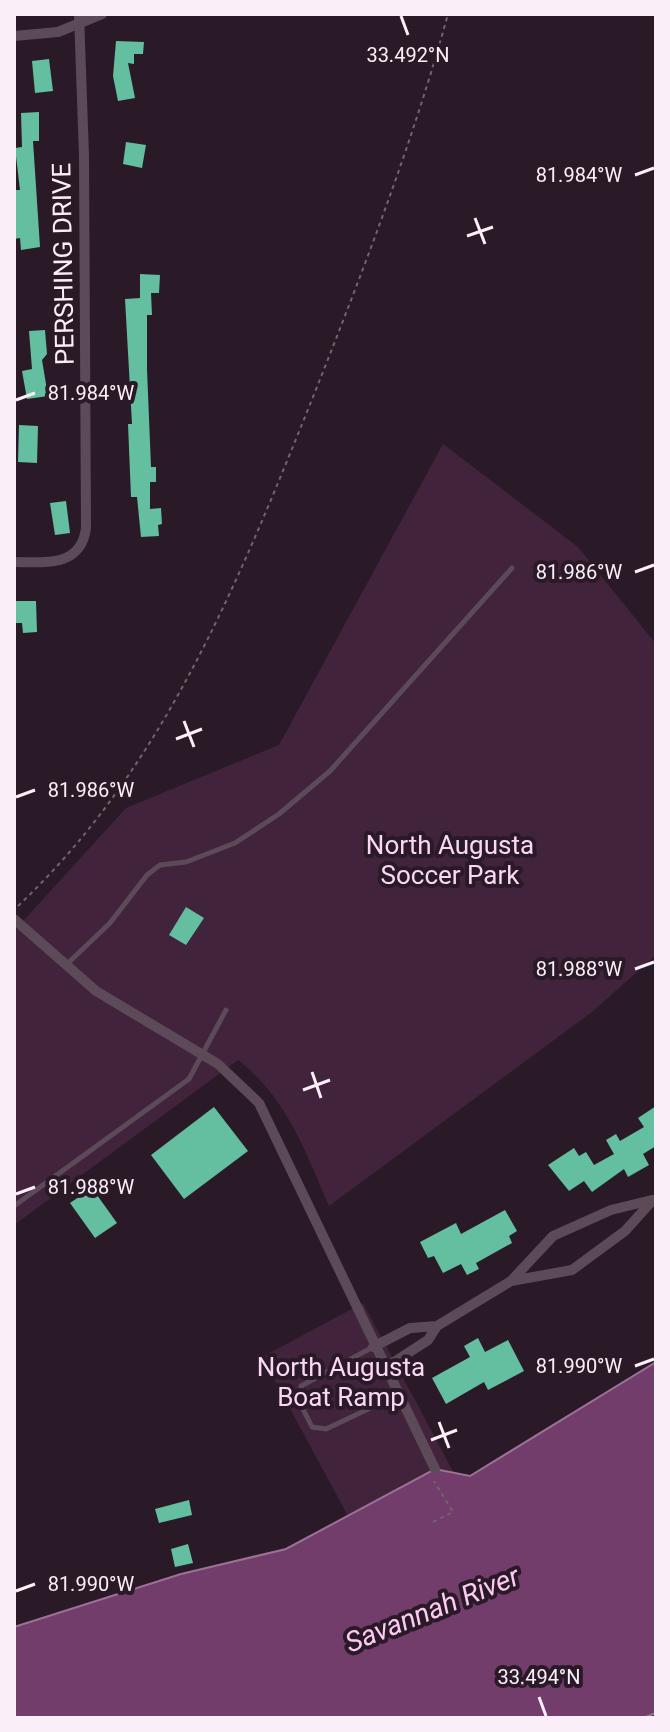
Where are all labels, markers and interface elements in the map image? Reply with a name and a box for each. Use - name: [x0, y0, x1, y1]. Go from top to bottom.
- text: 33.492°N: [366, 43, 450, 67]
- street label: PERSHING DRIVE: [46, 163, 80, 365]
- text: 81.984°W: [536, 163, 623, 187]
- text: 81.984°W: [48, 381, 135, 405]
- text: 81.986°W: [536, 560, 623, 584]
- text: 81.986°W: [48, 778, 135, 802]
- park label: North Augusta Soccer Park: [366, 830, 534, 890]
- text: 81.988°W: [536, 957, 623, 981]
- text: 81.988°W: [48, 1175, 135, 1199]
- park label: North Augusta Boat Ramp: [257, 1352, 425, 1412]
- text: 81.990°W: [536, 1354, 623, 1378]
- water label: Savannah River: [340, 1559, 525, 1659]
- text: 81.990°W: [48, 1572, 135, 1596]
- text: 33.494°N: [497, 1665, 581, 1689]

